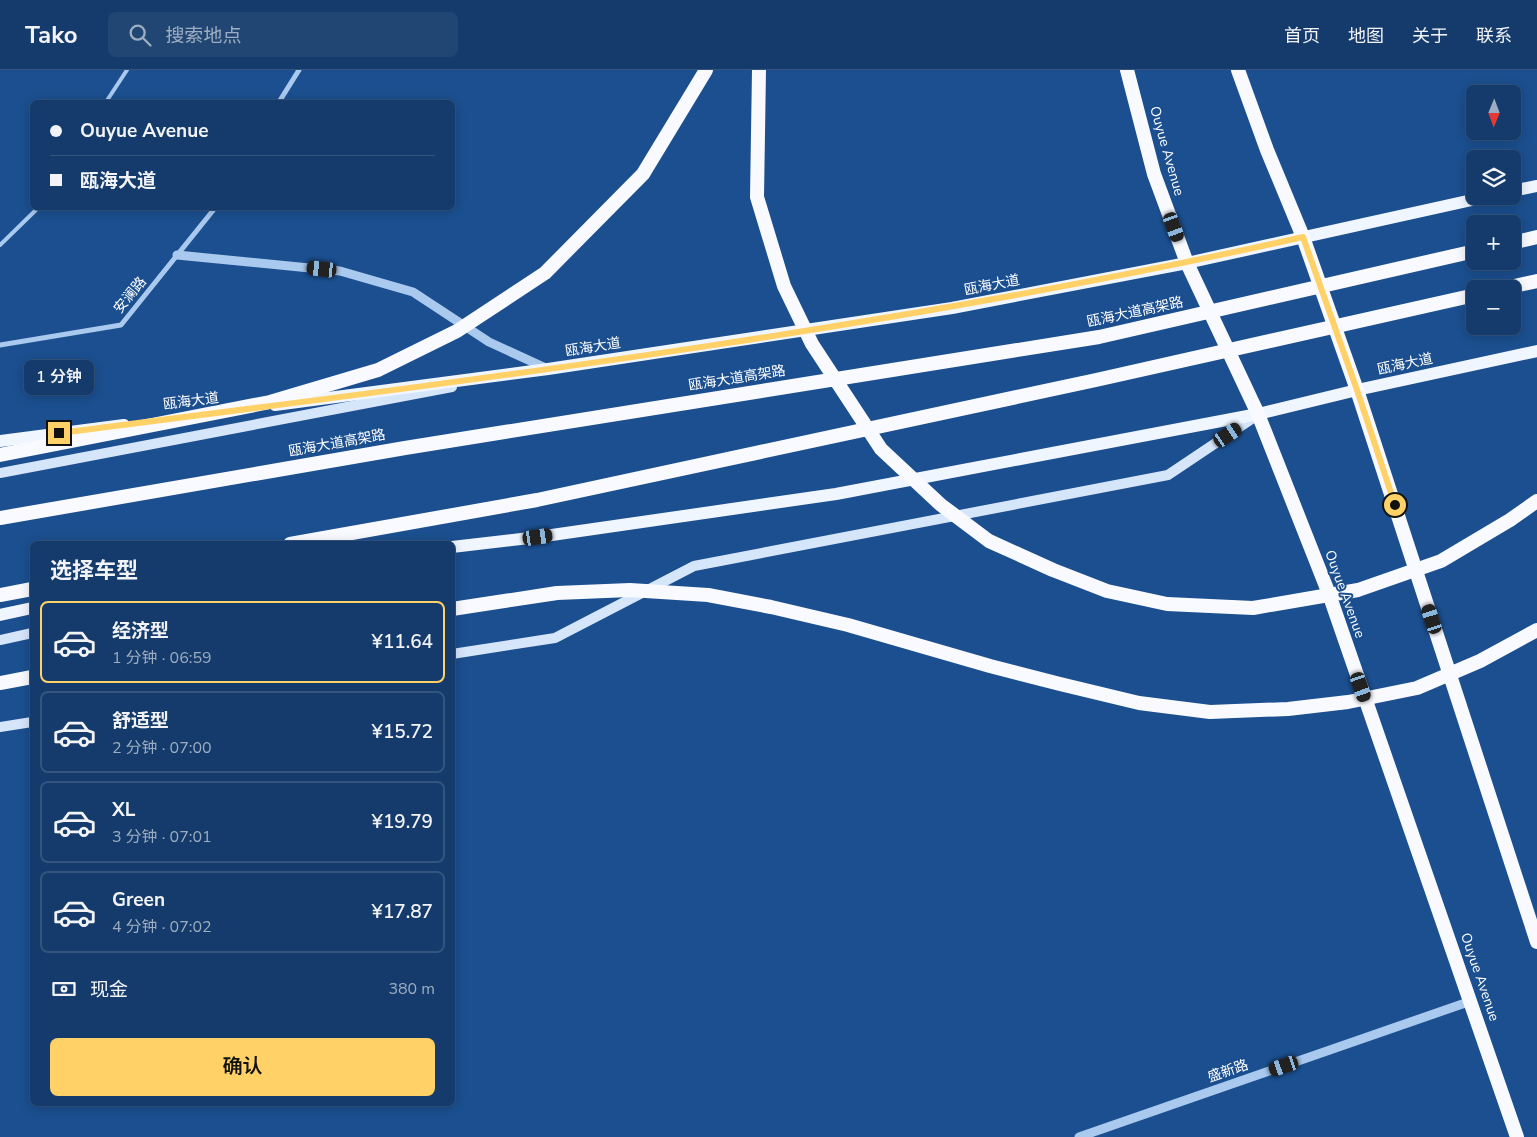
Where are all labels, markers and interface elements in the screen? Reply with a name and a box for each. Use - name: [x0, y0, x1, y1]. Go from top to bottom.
- search box: [108, 12, 458, 57]
- text: Tako: [25, 19, 78, 51]
- icon: search: [126, 21, 154, 49]
- text: 搜索地点: [166, 23, 242, 49]
- text: 首页: [1284, 24, 1320, 48]
- text: 地图: [1348, 24, 1384, 48]
- text: 关于: [1412, 24, 1448, 48]
- text: 联系: [1476, 24, 1512, 48]
- north arrow: [1466, 85, 1521, 140]
- map controls: [1466, 85, 1521, 335]
- street label: Ouyue Avenue: [1145, 104, 1189, 198]
- text: Ouyue Avenue: [80, 118, 208, 144]
- button: layers: [1466, 150, 1521, 205]
- text: 瓯海大道: [80, 168, 156, 194]
- car: [1161, 210, 1186, 244]
- button: +: [1466, 215, 1521, 270]
- car: [306, 260, 337, 278]
- street label: 瓯海大道: [963, 270, 1021, 300]
- street label: 安澜路: [109, 273, 151, 317]
- button: −: [1466, 280, 1521, 335]
- street label: 瓯海大道高架路: [1085, 293, 1185, 331]
- street label: 瓯海大道: [564, 333, 622, 361]
- street label: 瓯海大道: [1376, 349, 1434, 379]
- callout: 1 分钟: [24, 360, 94, 396]
- street label: 瓯海大道高架路: [687, 361, 787, 395]
- text: 1 分钟: [36, 366, 82, 388]
- street label: 瓯海大道: [162, 388, 220, 414]
- car: [1211, 420, 1244, 450]
- route end: [48, 422, 70, 444]
- street label: 瓯海大道高架路: [287, 425, 387, 461]
- route start: [1384, 494, 1406, 516]
- car: [522, 527, 553, 547]
- street label: Ouyue Avenue: [1320, 547, 1370, 641]
- text: 选择车型: [50, 556, 138, 586]
- car: [1420, 602, 1443, 636]
- text: 经济型: [112, 618, 169, 644]
- icon: car: [52, 620, 97, 665]
- text: ¥11.64: [371, 629, 433, 655]
- text: 1 分钟 · 06:59: [112, 647, 212, 669]
- car: [1349, 670, 1372, 704]
- text: 舒适型: [112, 708, 169, 734]
- icon: car: [52, 710, 97, 755]
- text: ¥15.72: [371, 719, 433, 745]
- text: 2 分钟 · 07:00: [112, 737, 212, 759]
- text: XL: [112, 797, 135, 823]
- icon: car: [52, 800, 97, 845]
- text: ¥19.79: [371, 809, 433, 835]
- text: 3 分钟 · 07:01: [112, 826, 212, 848]
- text: Green: [112, 887, 165, 913]
- icon: car: [52, 890, 97, 935]
- text: ¥17.87: [371, 899, 433, 925]
- text: 4 分钟 · 07:02: [112, 916, 212, 938]
- street label: Ouyue Avenue: [1456, 930, 1504, 1024]
- icon: cash: [50, 975, 78, 1003]
- text: 现金: [90, 977, 128, 1003]
- text: 380 m: [388, 978, 435, 1000]
- button: 确认: [50, 1038, 435, 1096]
- car: [1267, 1054, 1300, 1078]
- street label: 盛新路: [1205, 1055, 1251, 1087]

